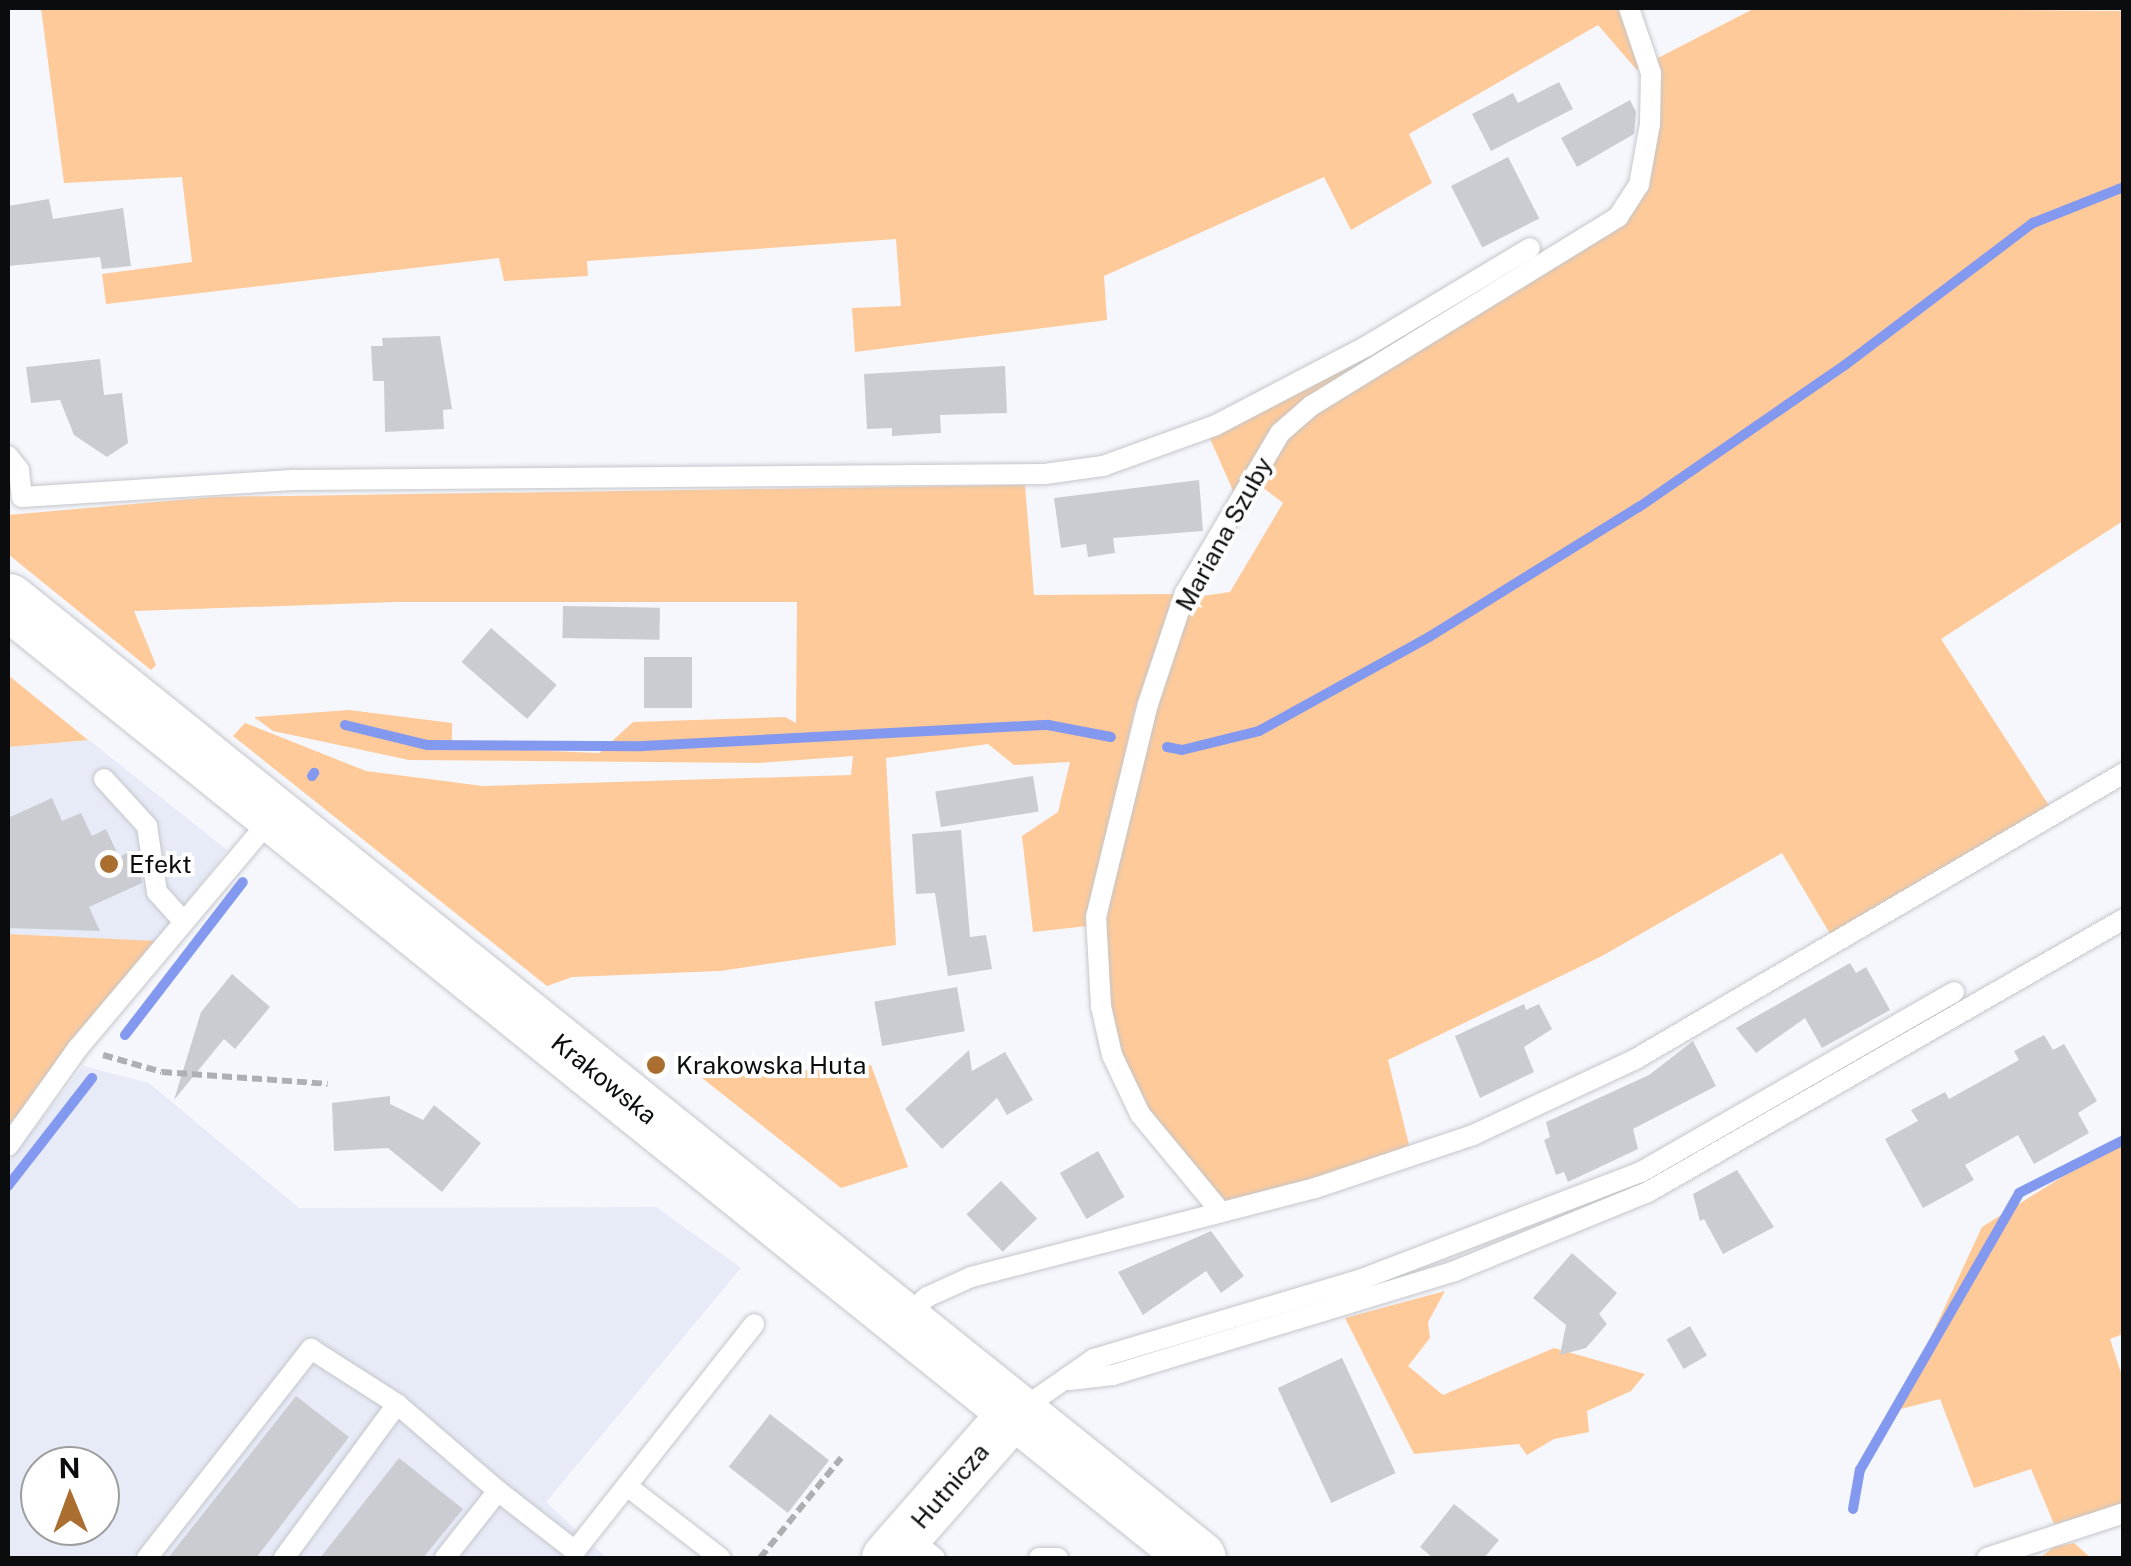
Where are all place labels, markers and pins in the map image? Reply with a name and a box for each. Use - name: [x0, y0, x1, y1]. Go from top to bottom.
- place label: Efekt: [129, 849, 192, 879]
- marker: Efekt: [98, 853, 120, 875]
- place label: Krakowska Huta: [676, 1050, 866, 1080]
- marker: Krakowska Huta: [645, 1054, 667, 1076]

